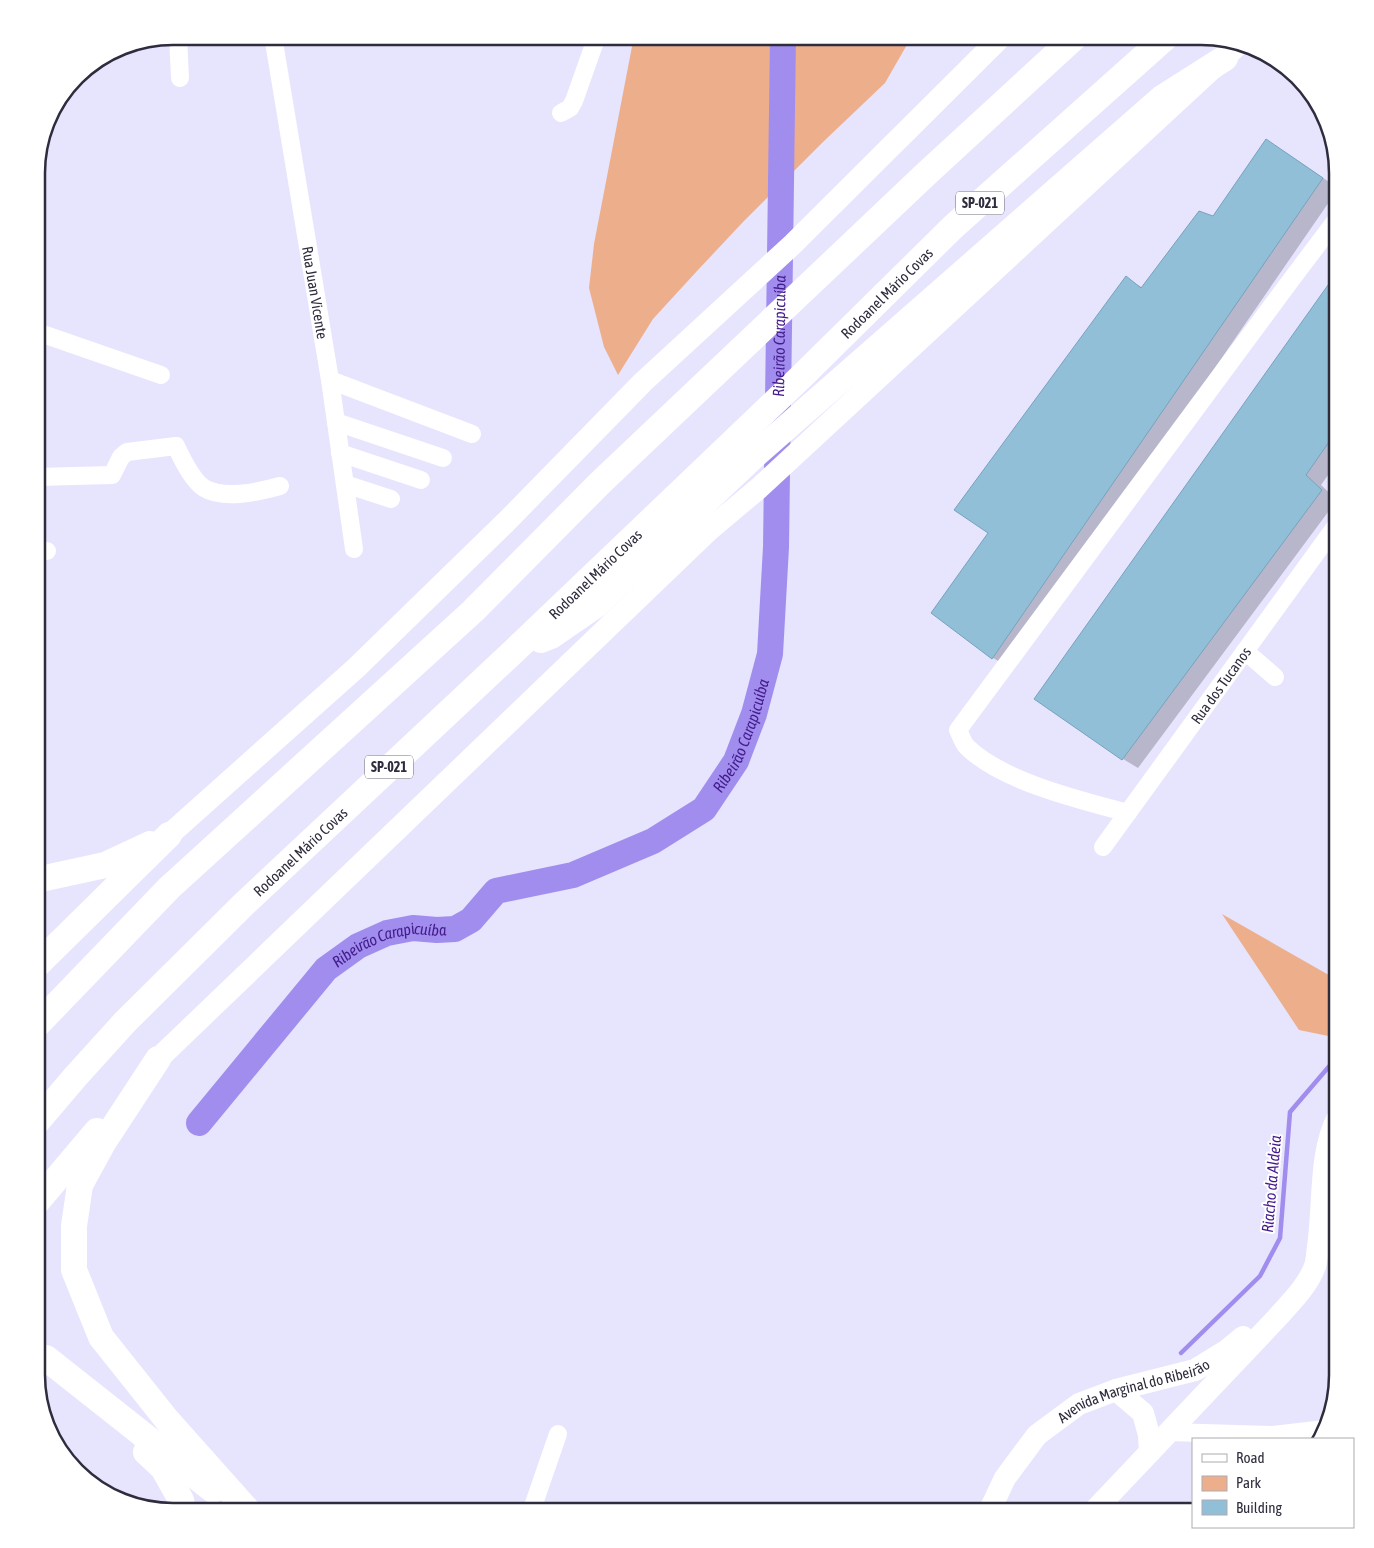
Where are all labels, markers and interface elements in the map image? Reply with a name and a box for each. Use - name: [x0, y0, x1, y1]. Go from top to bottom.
- road number: SP-021: [956, 192, 1004, 214]
- street label: Rodoanel Mário Covas: [837, 244, 936, 342]
- street label: Rua Juan Vicente: [299, 245, 332, 340]
- water label: Ribeirão Carapicuíba: [769, 275, 789, 397]
- street label: Rodoanel Mário Covas: [545, 526, 645, 622]
- street label: Rua dos Tucanos: [1187, 643, 1254, 727]
- water label: Ribeirão Carapicuíba: [709, 676, 772, 795]
- road number: SP-021: [365, 756, 413, 779]
- street label: Rodoanel Mário Covas: [250, 804, 350, 899]
- water label: Ribeirão Carapicuíba: [328, 919, 448, 971]
- water label: Riacho da Aldeia: [1258, 1134, 1284, 1233]
- street label: Avenida Marginal do Ribeirão: [1054, 1355, 1212, 1426]
- legend: [1192, 1438, 1354, 1528]
- text: Road: [1236, 1449, 1265, 1466]
- text: Park: [1236, 1474, 1261, 1491]
- text: Building: [1236, 1499, 1282, 1516]

